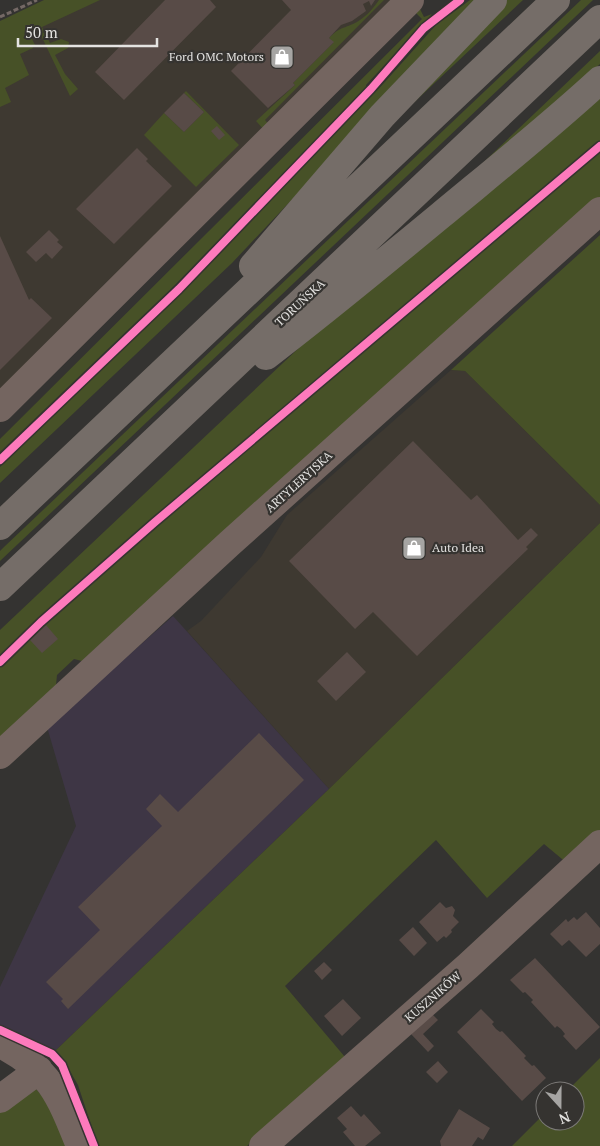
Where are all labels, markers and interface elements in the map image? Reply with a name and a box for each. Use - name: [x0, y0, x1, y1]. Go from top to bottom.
- scale bar: [18, 15, 156, 47]
- text: 50 m: [25, 22, 58, 42]
- shop icon: Ford OMC Motors: [269, 44, 295, 70]
- place label: Ford OMC Motors: [169, 49, 264, 64]
- street label: TORUŃSKA: [272, 275, 328, 329]
- street label: ARTYLERYJSKA: [262, 447, 336, 516]
- shop icon: Auto Idea: [401, 535, 427, 561]
- place label: Auto Idea: [432, 540, 484, 555]
- street label: KUSZNIKÓW: [401, 968, 464, 1025]
- north arrow: [535, 1081, 585, 1131]
- text: N: [556, 1108, 573, 1130]

